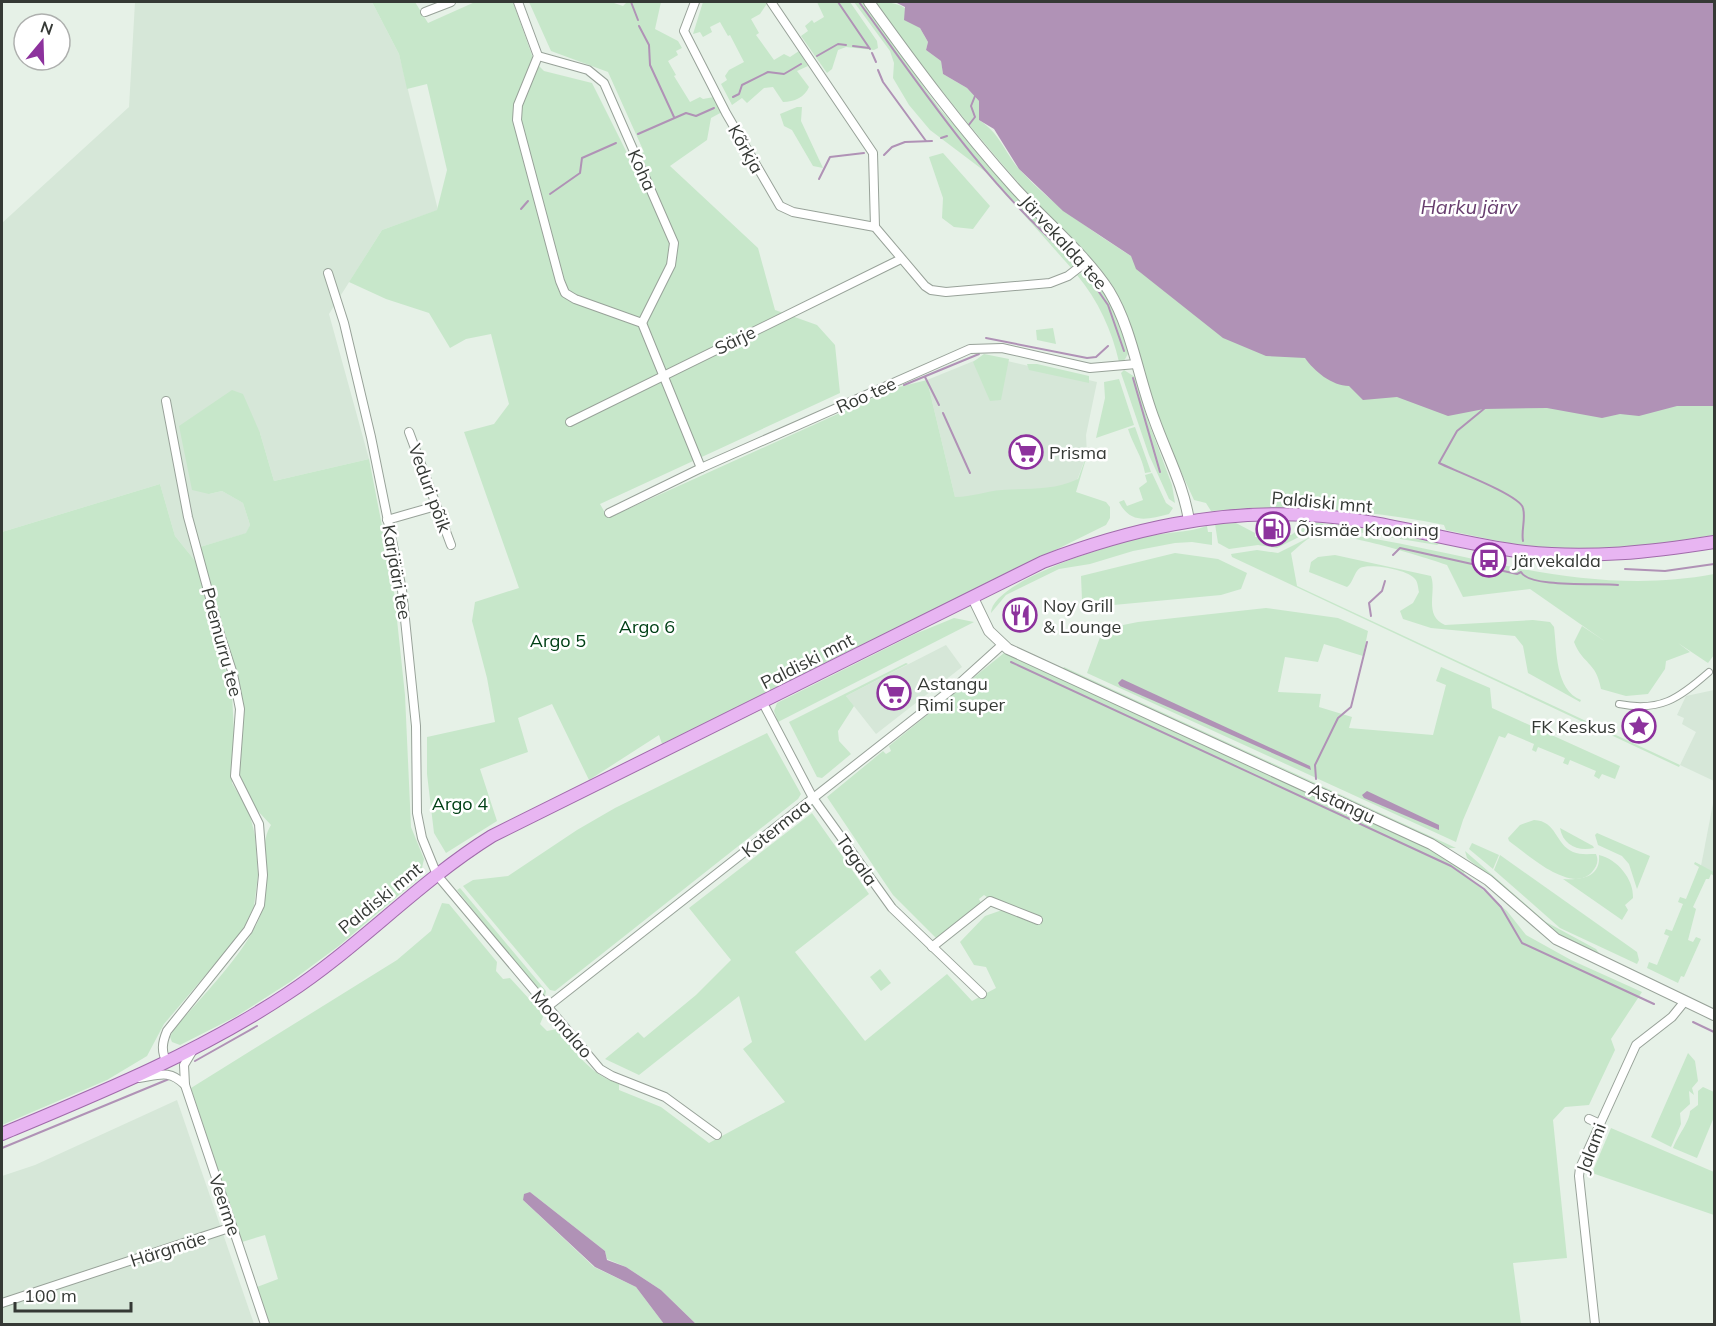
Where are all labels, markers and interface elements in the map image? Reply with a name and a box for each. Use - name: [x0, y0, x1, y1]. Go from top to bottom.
- north arrow: [12, 12, 72, 72]
- text: N: [38, 16, 56, 39]
- street label: Kõrkja: [723, 121, 769, 177]
- street label: Koha: [623, 146, 661, 194]
- street label: Järvekalda tee: [1016, 190, 1112, 294]
- water label: Harku järv: [1421, 194, 1519, 219]
- street label: Särje: [711, 320, 759, 360]
- street label: Roo tee: [832, 372, 900, 418]
- supermarket icon: Prisma: [1008, 434, 1044, 470]
- street label: Veduri põik: [403, 441, 457, 536]
- place label: Prisma: [1049, 441, 1107, 464]
- street label: Paldiski mnt: [1271, 486, 1373, 518]
- fuel station icon: Õismäe Krooning: [1255, 511, 1291, 547]
- place label: Õismäe Krooning: [1296, 518, 1439, 541]
- street label: Karjääri tee: [377, 523, 417, 621]
- bus stop icon: Järvekalda: [1471, 542, 1507, 578]
- place label: Järvekalda: [1512, 549, 1601, 572]
- street label: Paemurru tee: [196, 585, 248, 699]
- place label: Noy Grill & Lounge: [1043, 594, 1121, 638]
- restaurant icon: Noy Grill & Lounge: [1002, 597, 1038, 633]
- park label: Argo 6: [619, 615, 675, 638]
- street label: Paldiski mnt: [757, 628, 857, 694]
- park label: Argo 5: [530, 629, 586, 652]
- place label: Astangu Rimi super: [917, 672, 1005, 716]
- supermarket icon: Astangu Rimi super: [876, 675, 912, 711]
- place icon: FK Keskus: [1621, 708, 1657, 744]
- place label: FK Keskus: [1531, 715, 1616, 738]
- street label: Astangu: [1305, 778, 1379, 828]
- park label: Argo 4: [432, 792, 488, 815]
- street label: Kotermaa: [737, 794, 815, 862]
- street label: Tagala: [831, 830, 883, 890]
- street label: Paldiski mnt: [333, 857, 427, 939]
- street label: Moonalao: [526, 985, 598, 1063]
- street label: Jalami: [1571, 1120, 1611, 1176]
- street label: Veerme: [204, 1171, 246, 1239]
- street label: Härgmäe: [127, 1226, 209, 1272]
- scale bar: [15, 1275, 130, 1313]
- text: 100 m: [24, 1284, 77, 1307]

